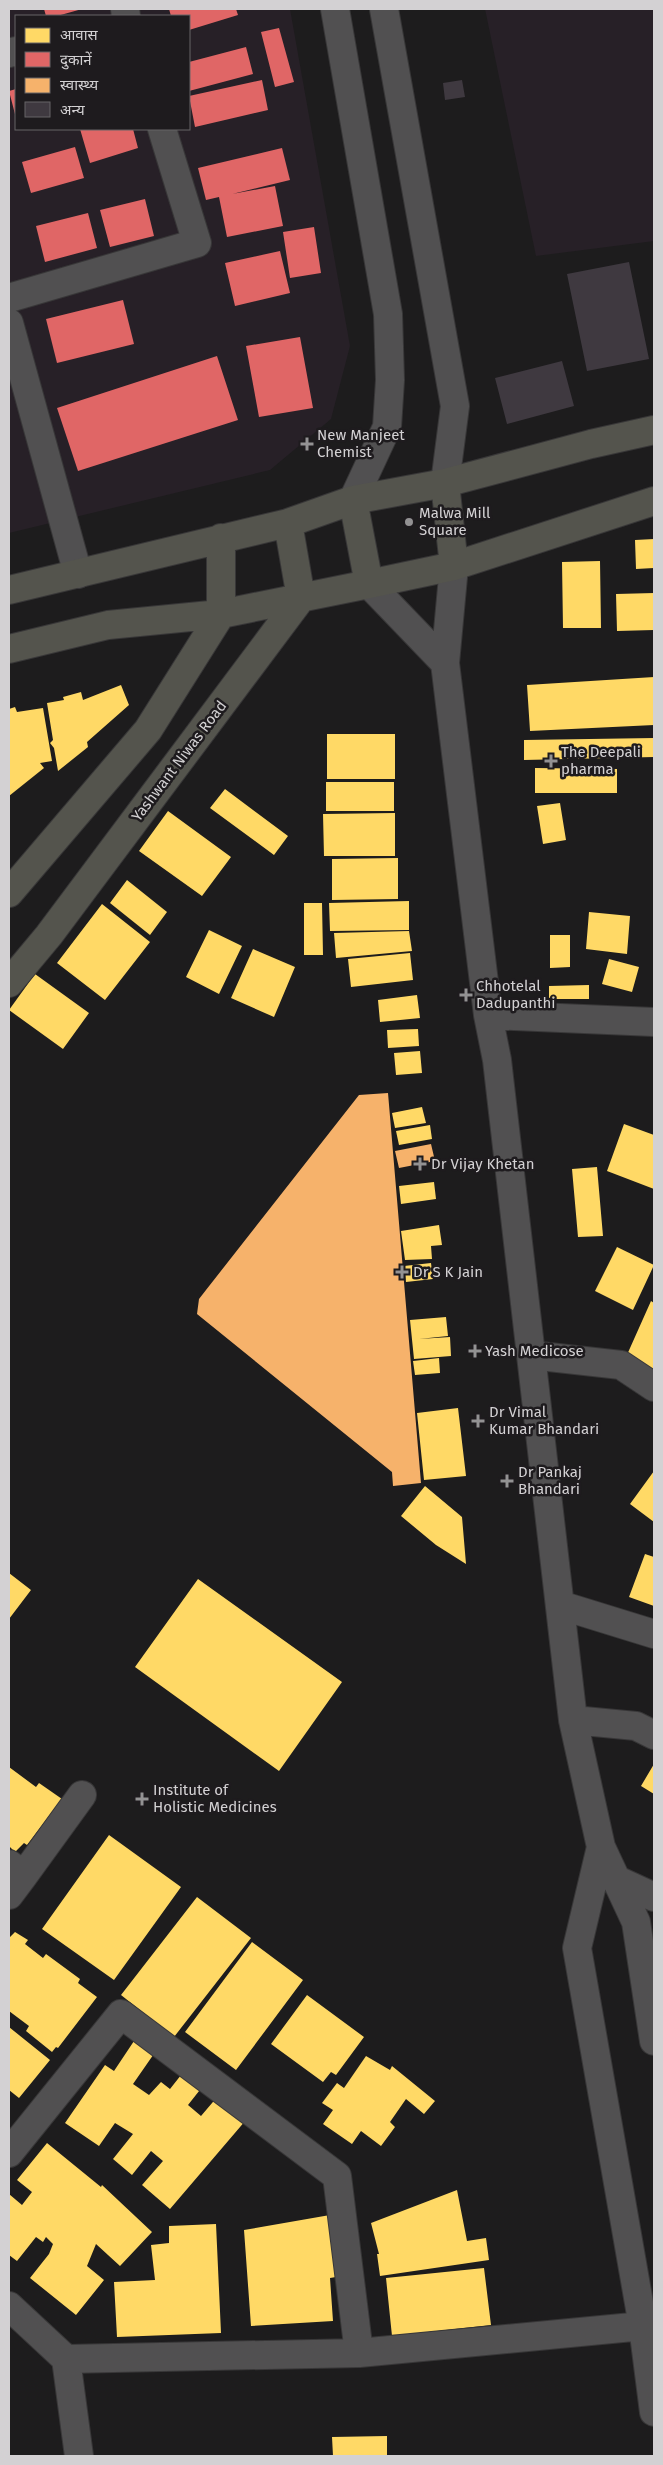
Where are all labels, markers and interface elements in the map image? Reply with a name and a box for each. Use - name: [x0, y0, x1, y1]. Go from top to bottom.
- legend: [15, 15, 190, 130]
- text: आवास: [60, 26, 99, 44]
- text: दुकानें: [60, 51, 92, 70]
- text: स्वास्थ्य: [60, 76, 98, 94]
- text: अन्य: [60, 101, 85, 119]
- place label: New Manjeet Chemist: [317, 426, 405, 461]
- marker: New Manjeet Chemist: [301, 438, 313, 450]
- place label: Malwa Mill Square: [419, 504, 491, 539]
- marker: Malwa Mill Square: [403, 516, 415, 528]
- street label: Yashwant Niwas Road: [128, 697, 230, 825]
- place label: The Deepali pharma: [561, 743, 641, 778]
- marker: The Deepali pharma: [545, 755, 557, 767]
- place label: Chhotelal Dadupanthi: [476, 977, 556, 1012]
- marker: Chhotelal Dadupanthi: [460, 989, 472, 1001]
- place label: Dr Vijay Khetan: [431, 1155, 535, 1173]
- marker: Dr Vijay Khetan: [413, 1157, 427, 1171]
- place label: Dr S K Jain: [413, 1263, 483, 1281]
- marker: Dr S K Jain: [395, 1265, 409, 1279]
- place label: Yash Medicose: [485, 1342, 584, 1360]
- marker: Yash Medicose: [469, 1345, 481, 1357]
- place label: Dr Vimal Kumar Bhandari: [489, 1403, 599, 1438]
- marker: Dr Vimal Kumar Bhandari: [471, 1414, 485, 1428]
- place label: Dr Pankaj Bhandari: [518, 1463, 582, 1498]
- marker: Dr Pankaj Bhandari: [500, 1474, 514, 1488]
- place label: Institute of Holistic Medicines: [153, 1781, 277, 1816]
- marker: Institute of Holistic Medicines: [135, 1792, 149, 1806]

